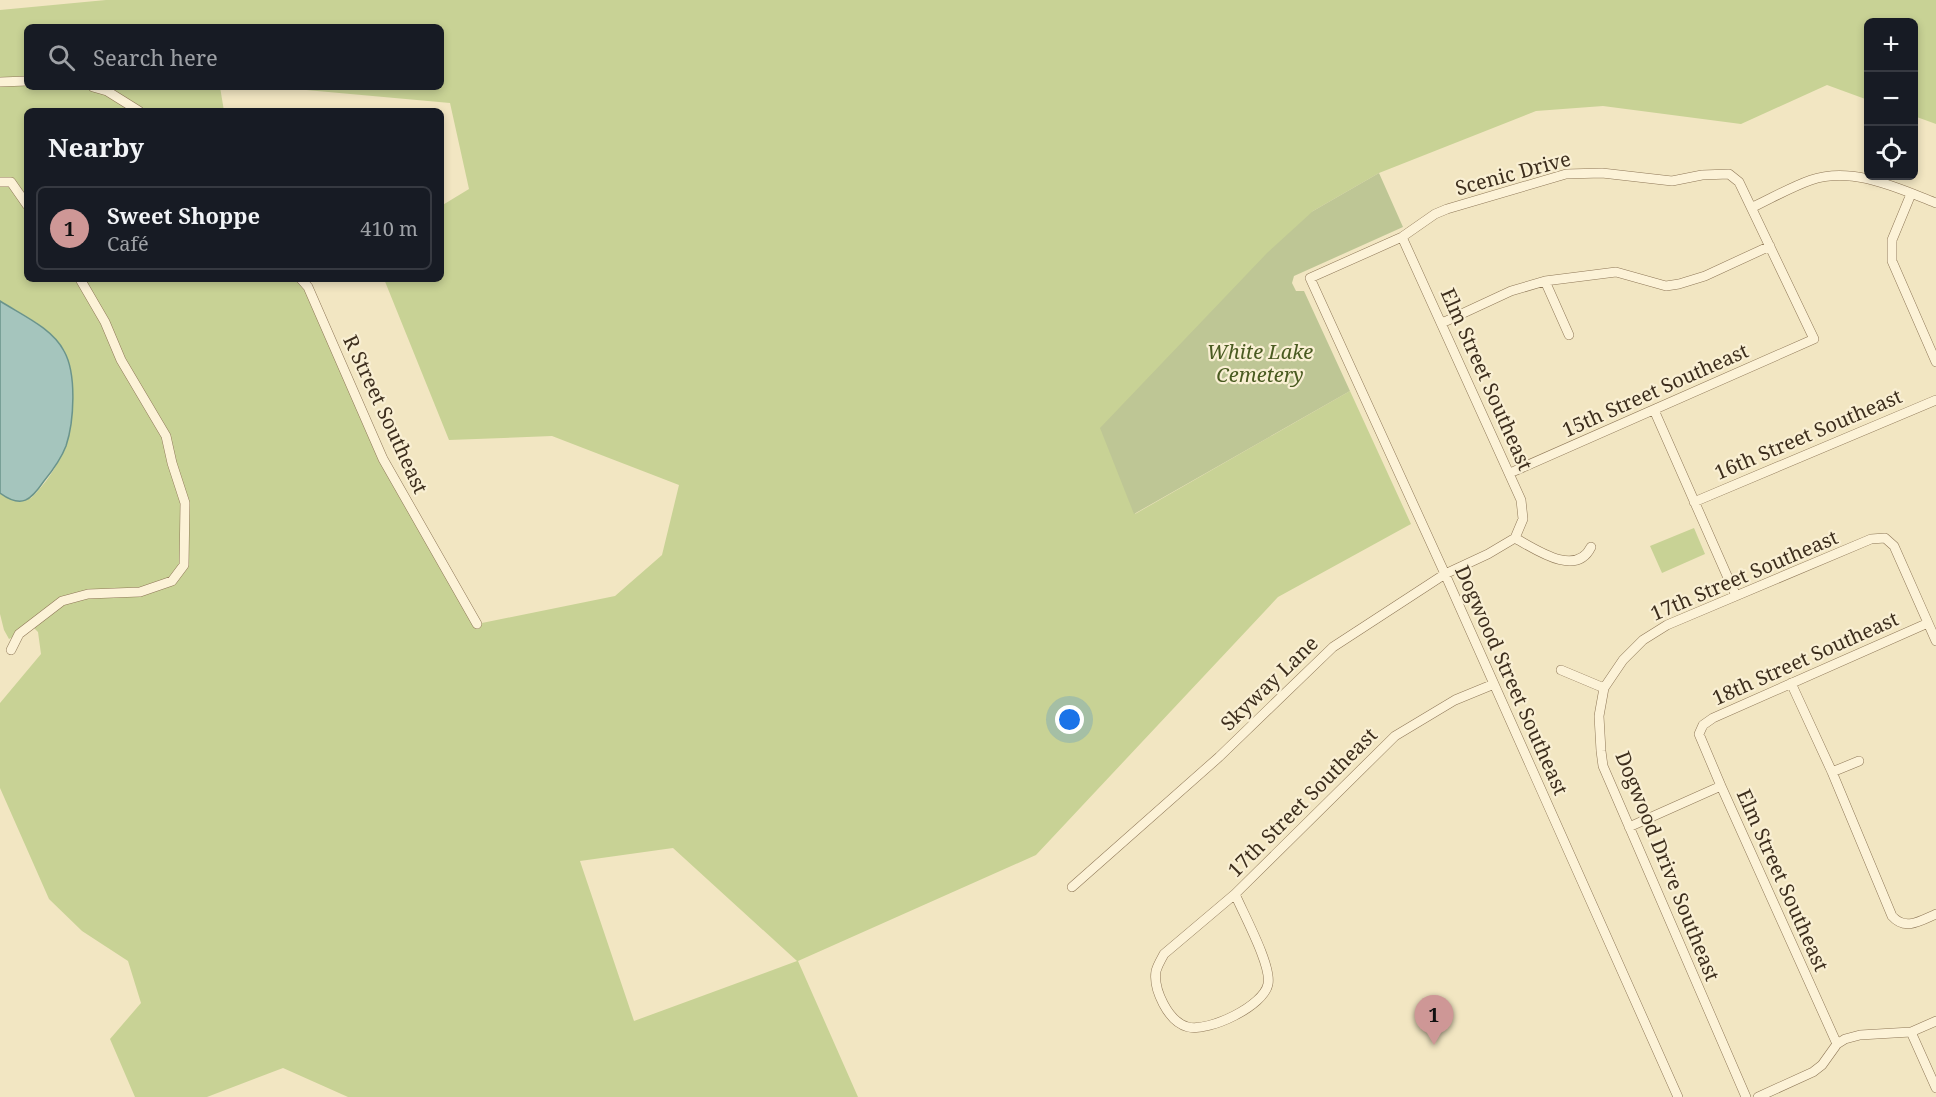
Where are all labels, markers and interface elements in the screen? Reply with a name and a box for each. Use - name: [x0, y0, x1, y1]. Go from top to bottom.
- map controls: [1864, 18, 1918, 180]
- button: +: [1864, 18, 1918, 72]
- search box: [24, 24, 444, 90]
- icon: search: [45, 41, 78, 74]
- text: Search here: [93, 42, 218, 72]
- button: −: [1864, 72, 1918, 126]
- button: locate: [1864, 126, 1918, 180]
- text: Nearby: [48, 129, 144, 165]
- street label: Scenic Drive: [1452, 145, 1574, 201]
- text: Sweet Shoppe: [107, 200, 260, 230]
- text: 1: [64, 215, 75, 242]
- text: 410 m: [360, 215, 418, 242]
- text: Café: [107, 230, 149, 257]
- street label: Elm Street Southeast: [1435, 284, 1539, 474]
- street label: R Street Southeast: [337, 330, 435, 498]
- street label: 15th Street Southeast: [1558, 337, 1752, 443]
- park label: White Lake Cemetery: [1207, 338, 1313, 388]
- street label: 16th Street Southeast: [1710, 382, 1906, 486]
- street label: 17th Street Southeast: [1646, 523, 1842, 627]
- street label: Dogwood Street Southeast: [1449, 561, 1575, 799]
- street label: 18th Street Southeast: [1708, 605, 1902, 711]
- street label: Skyway Lane: [1214, 630, 1324, 736]
- your location: [1055, 705, 1084, 734]
- street label: 17th Street Southeast: [1221, 721, 1383, 883]
- street label: Dogwood Drive Southeast: [1610, 747, 1726, 985]
- street label: Elm Street Southeast: [1731, 785, 1835, 975]
- pin: 1: [1414, 996, 1454, 1045]

